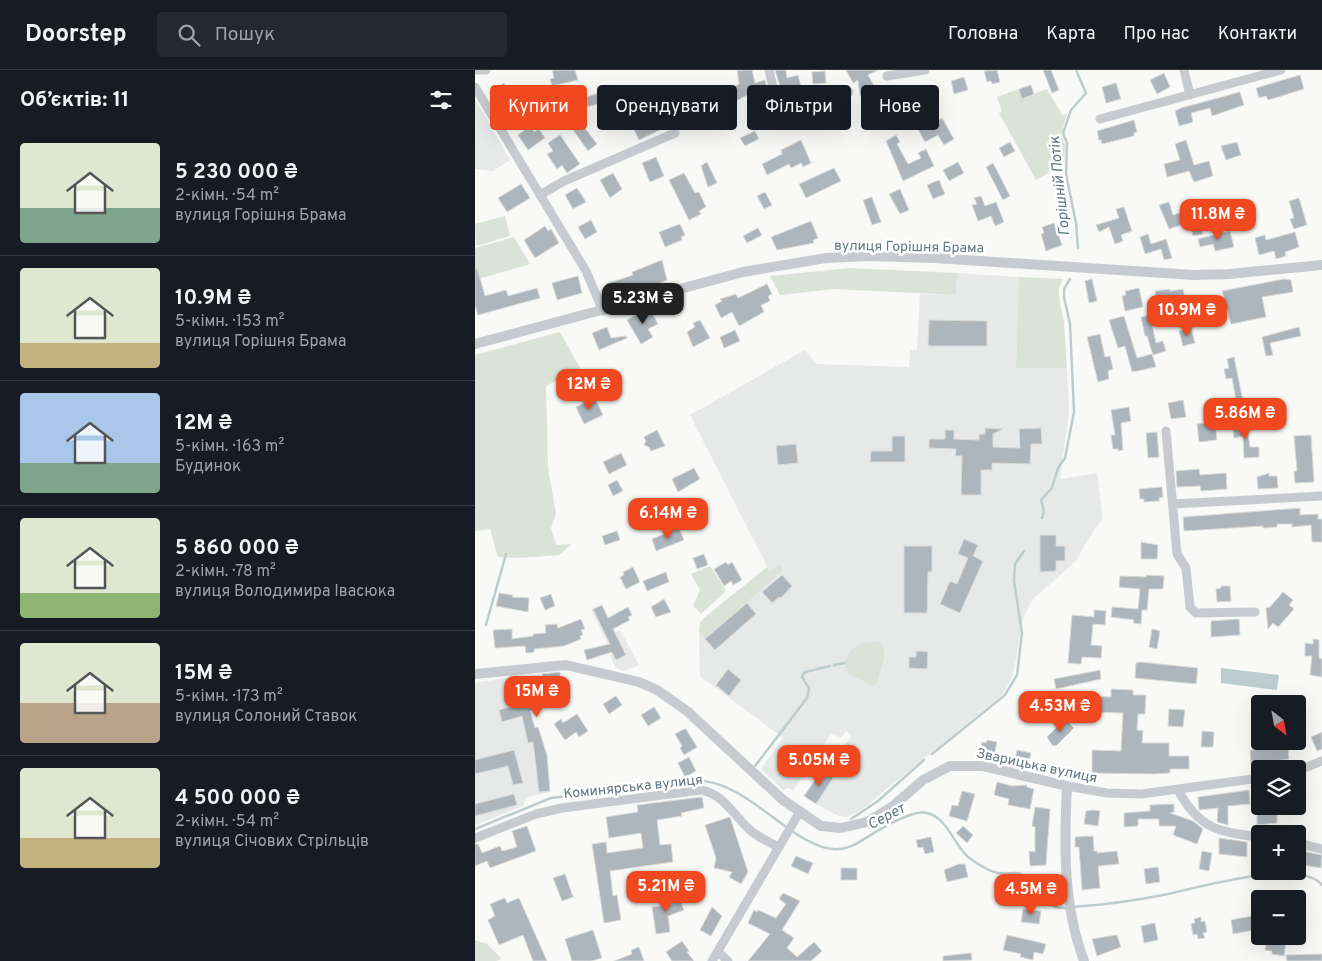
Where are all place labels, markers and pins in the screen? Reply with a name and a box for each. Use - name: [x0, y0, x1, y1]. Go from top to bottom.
- pin: 11.8M ₴: [1172, 198, 1264, 241]
- pin: 5.23M ₴: [597, 282, 689, 325]
- pin: 10.9M ₴: [1141, 294, 1233, 337]
- pin: 12M ₴: [554, 368, 624, 411]
- pin: 5.86M ₴: [1199, 398, 1291, 440]
- pin: 6.14M ₴: [622, 498, 714, 540]
- pin: 15M ₴: [502, 676, 572, 718]
- pin: 4.53M ₴: [1014, 690, 1106, 733]
- pin: 5.05M ₴: [773, 744, 865, 787]
- pin: 5.21M ₴: [620, 870, 712, 913]
- pin: 4.5M ₴: [990, 874, 1072, 916]

